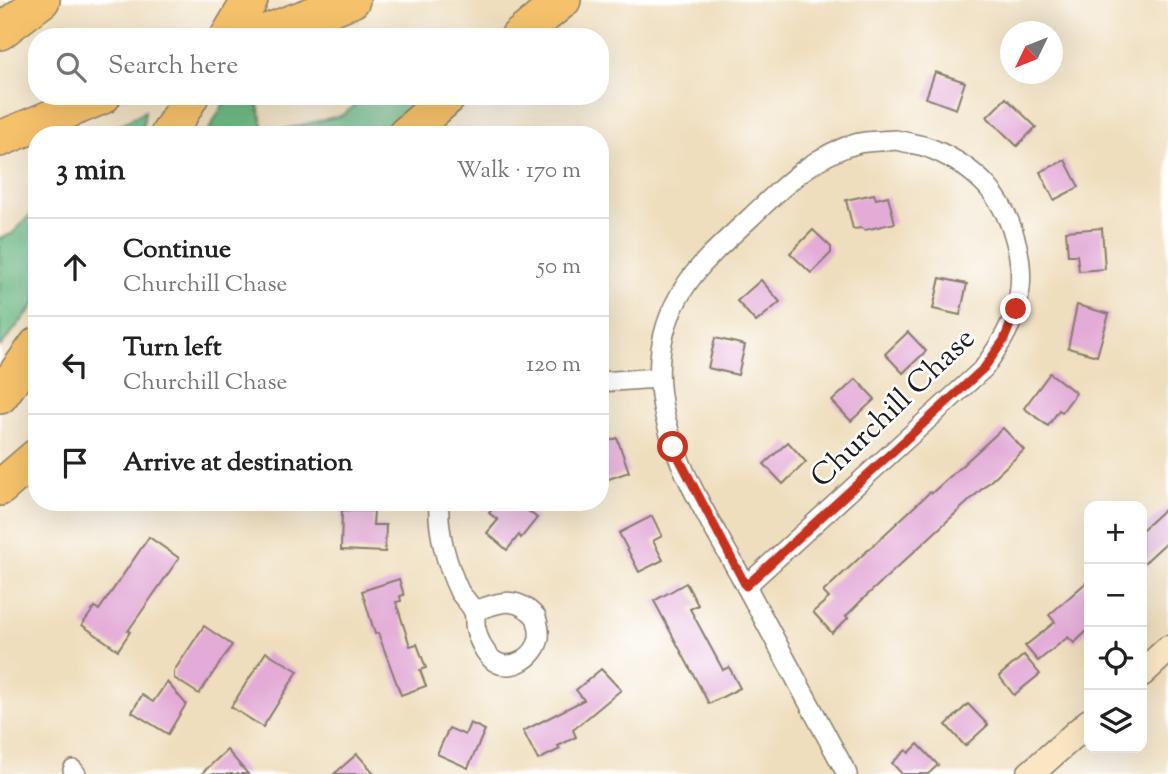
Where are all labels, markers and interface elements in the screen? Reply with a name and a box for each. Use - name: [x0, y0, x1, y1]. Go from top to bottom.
- north arrow: [1000, 21, 1063, 84]
- search box: [28, 28, 609, 105]
- icon: search: [52, 48, 90, 86]
- text: Search here: [108, 48, 238, 85]
- text: 3 min: [56, 150, 126, 193]
- text: Walk · 170 m: [456, 155, 581, 188]
- text: Continue: [123, 232, 231, 269]
- icon: ahead: [56, 248, 94, 286]
- text: 50 m: [537, 251, 581, 284]
- text: Churchill Chase: [123, 269, 287, 302]
- route end: [1000, 293, 1031, 324]
- street label: Churchill Chase: [802, 319, 986, 499]
- text: Turn left: [123, 330, 222, 367]
- icon: left: [56, 346, 94, 384]
- text: 120 m: [526, 349, 581, 382]
- text: Churchill Chase: [123, 367, 287, 400]
- route start: [657, 431, 688, 462]
- icon: arrive: [56, 444, 94, 482]
- text: Arrive at destination: [123, 445, 353, 482]
- map controls: [1084, 501, 1147, 753]
- button: +: [1084, 501, 1147, 564]
- button: −: [1084, 564, 1147, 627]
- button: locate: [1084, 627, 1147, 690]
- button: layers: [1084, 690, 1147, 753]

